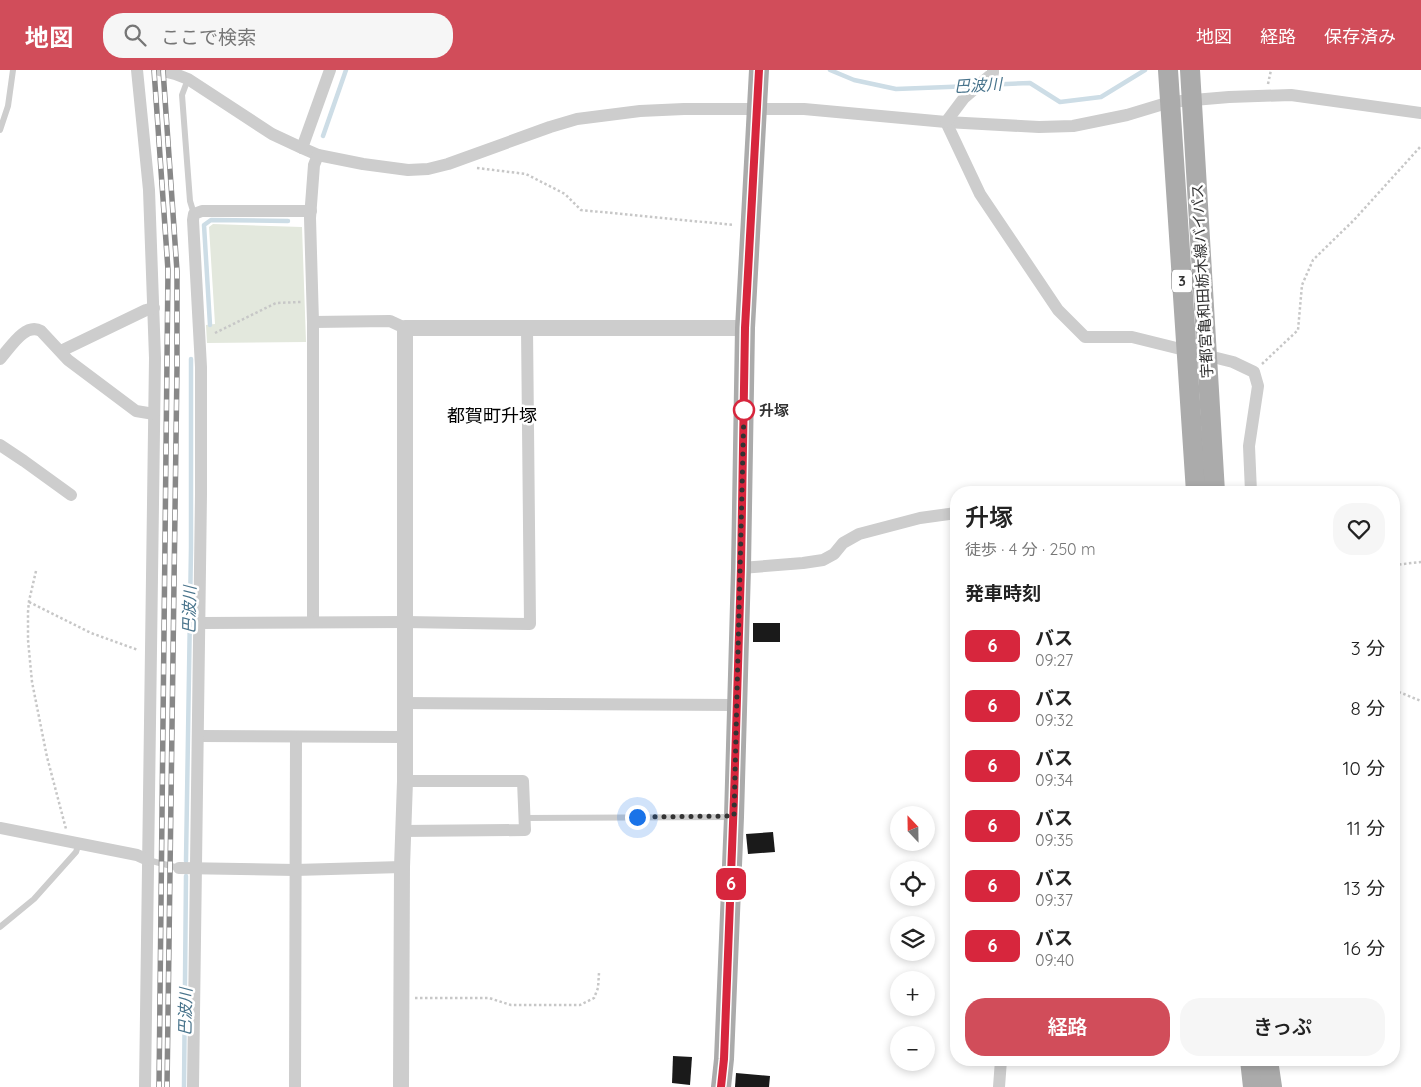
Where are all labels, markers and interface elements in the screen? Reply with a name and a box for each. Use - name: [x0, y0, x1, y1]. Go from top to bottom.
- search box: [103, 13, 453, 58]
- icon: search: [121, 21, 149, 49]
- text: 地図: [25, 22, 73, 52]
- text: ここで検索: [161, 25, 256, 49]
- text: 地図: [1196, 25, 1232, 48]
- text: 経路: [1260, 25, 1296, 48]
- text: 保存済み: [1324, 25, 1396, 48]
- water label: 巴波川: [954, 74, 1004, 96]
- street label: 宇都宮亀和田栃木線バイパス: [1187, 183, 1217, 379]
- road number: 3: [1172, 270, 1192, 292]
- marker: 升塚: [733, 399, 755, 421]
- place label: 升塚: [759, 401, 789, 420]
- district label: 都賀町升塚: [447, 404, 537, 427]
- text: 升塚: [965, 502, 1013, 532]
- button: heart: [1333, 503, 1385, 555]
- text: 徒歩 · 4 分 · 250 m: [965, 539, 1096, 559]
- text: 発車時刻: [965, 581, 1041, 605]
- water label: 巴波川: [179, 584, 199, 634]
- text: バス: [1035, 626, 1073, 650]
- text: 6: [988, 634, 997, 657]
- text: 3 分: [1351, 636, 1385, 660]
- text: 09:27: [1035, 650, 1073, 670]
- text: バス: [1035, 686, 1073, 710]
- text: 6: [988, 694, 997, 717]
- text: 8 分: [1351, 696, 1385, 720]
- text: 09:32: [1035, 710, 1074, 730]
- text: バス: [1035, 746, 1073, 770]
- text: 6: [988, 754, 997, 777]
- text: 10 分: [1342, 756, 1385, 780]
- text: 09:34: [1035, 770, 1073, 790]
- your location: [625, 805, 650, 830]
- north arrow: [890, 806, 935, 851]
- map controls: [890, 806, 935, 1071]
- text: バス: [1035, 806, 1073, 830]
- text: 6: [988, 814, 997, 837]
- text: 11 分: [1347, 816, 1385, 840]
- text: 09:35: [1035, 830, 1074, 850]
- button: locate: [890, 861, 935, 906]
- text: バス: [1035, 866, 1073, 890]
- line badge: 6: [715, 868, 747, 900]
- text: 6: [726, 872, 736, 895]
- text: 6: [988, 874, 997, 897]
- text: 13 分: [1344, 876, 1385, 900]
- text: 09:37: [1035, 890, 1073, 910]
- button: layers: [890, 916, 935, 961]
- text: バス: [1035, 926, 1073, 950]
- text: 6: [988, 934, 997, 957]
- text: 16 分: [1344, 936, 1385, 960]
- text: 09:40: [1035, 950, 1074, 970]
- button: +: [890, 971, 935, 1016]
- water label: 巴波川: [175, 986, 195, 1036]
- button: 経路: [965, 998, 1170, 1056]
- button: きっぷ: [1180, 998, 1385, 1056]
- button: −: [890, 1026, 935, 1071]

